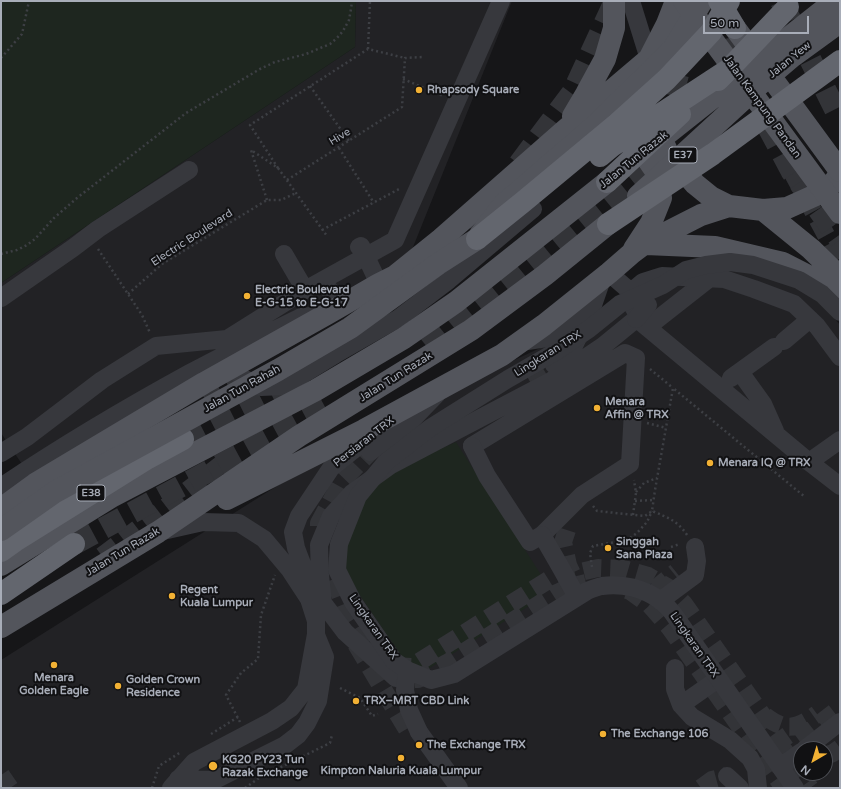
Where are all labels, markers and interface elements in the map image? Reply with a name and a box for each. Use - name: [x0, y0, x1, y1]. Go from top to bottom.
- scale bar: [705, 8, 811, 34]
- text: 50 m: [710, 16, 739, 30]
- street label: Jalan Yew: [766, 39, 814, 81]
- street label: Jalan Kampung Pandan: [720, 53, 804, 161]
- place label: Rhapsody Square: [427, 83, 519, 97]
- marker: Rhapsody Square: [414, 85, 424, 95]
- street label: Hive: [327, 125, 353, 149]
- street label: Jalan Tun Razak: [597, 129, 671, 191]
- road number: E37: [669, 147, 697, 163]
- street label: Electric Boulevard: [149, 207, 235, 269]
- place label: Electric Boulevard E-G-15 to E-G-17: [255, 283, 350, 309]
- marker: Electric Boulevard E-G-15 to E-G-17: [242, 291, 252, 301]
- street label: Lingkaran TRX: [512, 328, 584, 380]
- street label: Jalan Tun Razak: [357, 349, 435, 405]
- street label: Jalan Tun Rahah: [201, 362, 283, 416]
- place label: Menara Affin @ TRX: [605, 395, 669, 421]
- marker: Menara Affin @ TRX: [592, 403, 602, 413]
- street label: Persiaran TRX: [331, 414, 397, 470]
- place label: Menara IQ @ TRX: [718, 456, 810, 470]
- marker: Menara IQ @ TRX: [705, 458, 715, 468]
- road number: E38: [77, 485, 105, 501]
- street label: Jalan Tun Razak: [84, 525, 162, 579]
- place label: Singgah Sana Plaza: [616, 535, 673, 561]
- marker: Singgah Sana Plaza: [603, 543, 613, 553]
- place label: Regent Kuala Lumpur: [180, 583, 253, 609]
- marker: Regent Kuala Lumpur: [167, 591, 177, 601]
- street label: Lingkaran TRX: [346, 592, 400, 662]
- street label: Lingkaran TRX: [667, 610, 721, 680]
- marker: Menara Golden Eagle: [49, 660, 59, 670]
- place label: Menara Golden Eagle: [19, 671, 89, 697]
- place label: Golden Crown Residence: [126, 673, 200, 699]
- marker: Golden Crown Residence: [113, 681, 123, 691]
- place label: TRX–MRT CBD Link: [364, 694, 469, 708]
- marker: TRX–MRT CBD Link: [351, 696, 361, 706]
- place label: The Exchange 106: [611, 727, 708, 741]
- marker: The Exchange 106: [598, 729, 608, 739]
- place label: The Exchange TRX: [427, 738, 526, 752]
- marker: The Exchange TRX: [414, 740, 424, 750]
- north arrow: [793, 741, 833, 781]
- place label: KG20 PY23 Tun Razak Exchange: [222, 753, 308, 779]
- marker: Kimpton Naluria Kuala Lumpur: [396, 753, 406, 763]
- marker: KG20 PY23 Tun Razak Exchange: [207, 760, 219, 772]
- text: N: [798, 762, 813, 778]
- place label: Kimpton Naluria Kuala Lumpur: [321, 764, 481, 778]

